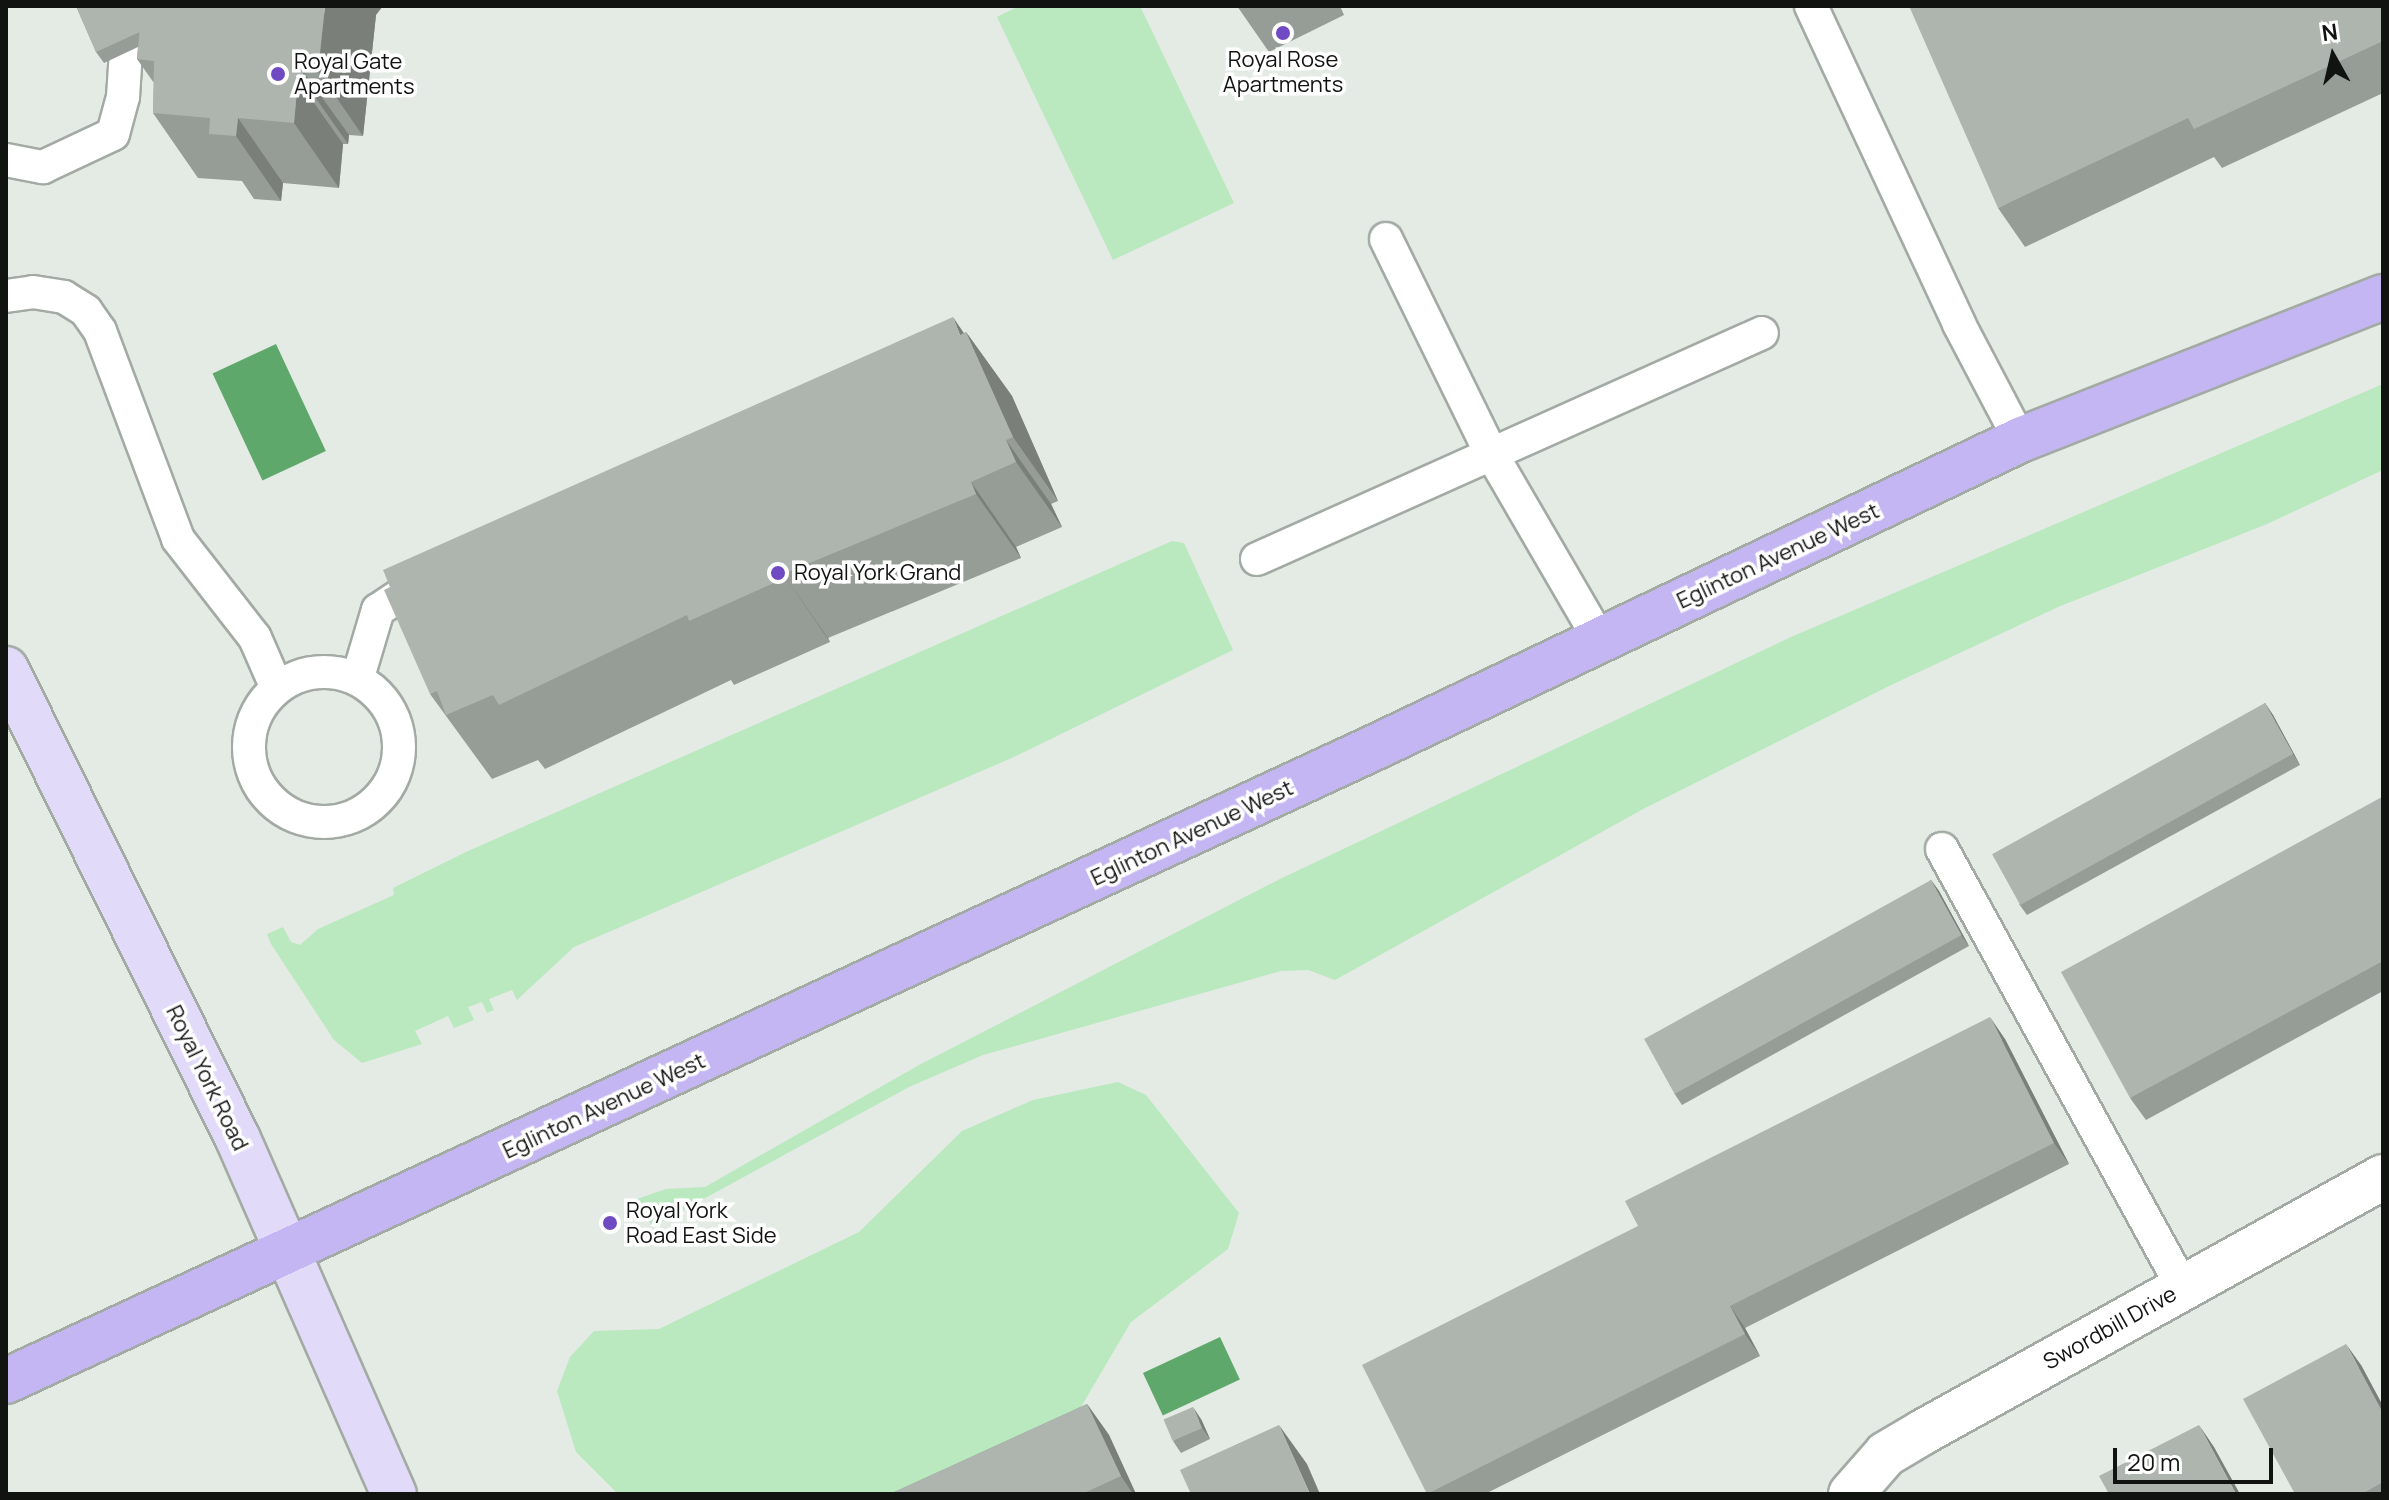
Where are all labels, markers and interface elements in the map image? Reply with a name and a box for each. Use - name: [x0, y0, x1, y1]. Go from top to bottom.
- north arrow: [2293, 16, 2373, 96]
- text: N: [2320, 16, 2340, 48]
- marker: Royal Rose Apartments: [1274, 24, 1292, 42]
- place label: Royal Rose Apartments: [1223, 46, 1343, 98]
- place label: Royal Gate Apartments: [294, 48, 414, 100]
- marker: Royal Gate Apartments: [269, 65, 287, 83]
- street label: Eglinton Avenue West: [1673, 498, 1883, 614]
- place label: Royal York Grand: [794, 560, 961, 586]
- marker: Royal York Grand: [769, 564, 787, 582]
- street label: Eglinton Avenue West: [1087, 775, 1297, 891]
- street label: Royal York Road: [160, 1001, 254, 1155]
- street label: Eglinton Avenue West: [499, 1048, 709, 1164]
- place label: Royal York Road East Side: [626, 1197, 777, 1248]
- marker: Royal York Road East Side: [601, 1214, 619, 1232]
- street label: Swordbill Drive: [2039, 1281, 2181, 1375]
- scale bar: [2117, 1432, 2277, 1482]
- text: 20 m: [2127, 1445, 2180, 1478]

